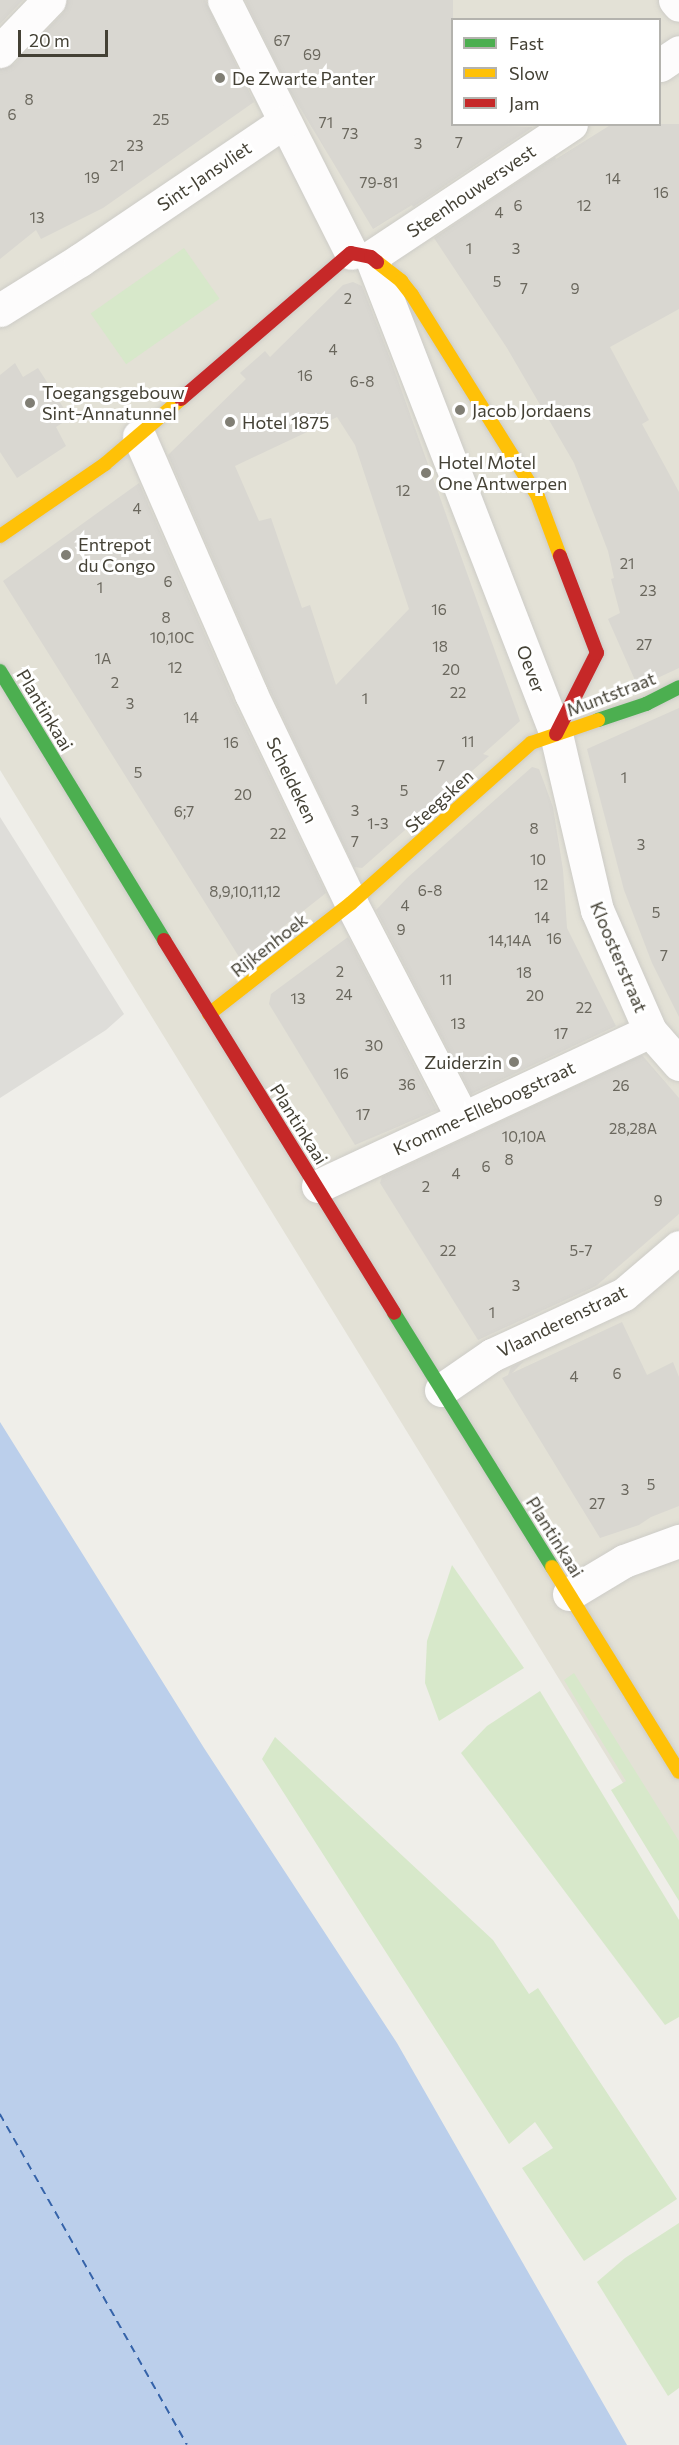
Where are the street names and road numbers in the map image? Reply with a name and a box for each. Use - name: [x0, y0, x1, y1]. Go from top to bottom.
- street label: Sint-Jansvliet: [153, 137, 255, 215]
- street label: Steenhouwersvest: [403, 140, 539, 242]
- street label: Oever: [512, 642, 550, 696]
- street label: Plantinkaai: [12, 665, 78, 755]
- street label: Muntstraat: [563, 667, 659, 721]
- street label: Scheldeken: [262, 734, 322, 826]
- street label: Steegsken: [401, 765, 477, 837]
- street label: Kloosterstraat: [586, 898, 652, 1016]
- street label: Rijkenhoek: [227, 909, 311, 981]
- street label: Kromme-Elleboogstraat: [390, 1056, 578, 1160]
- street label: Plantinkaai: [266, 1080, 332, 1168]
- street label: Vlaanderenstraat: [494, 1280, 630, 1362]
- street label: Plantinkaai: [522, 1493, 588, 1581]

